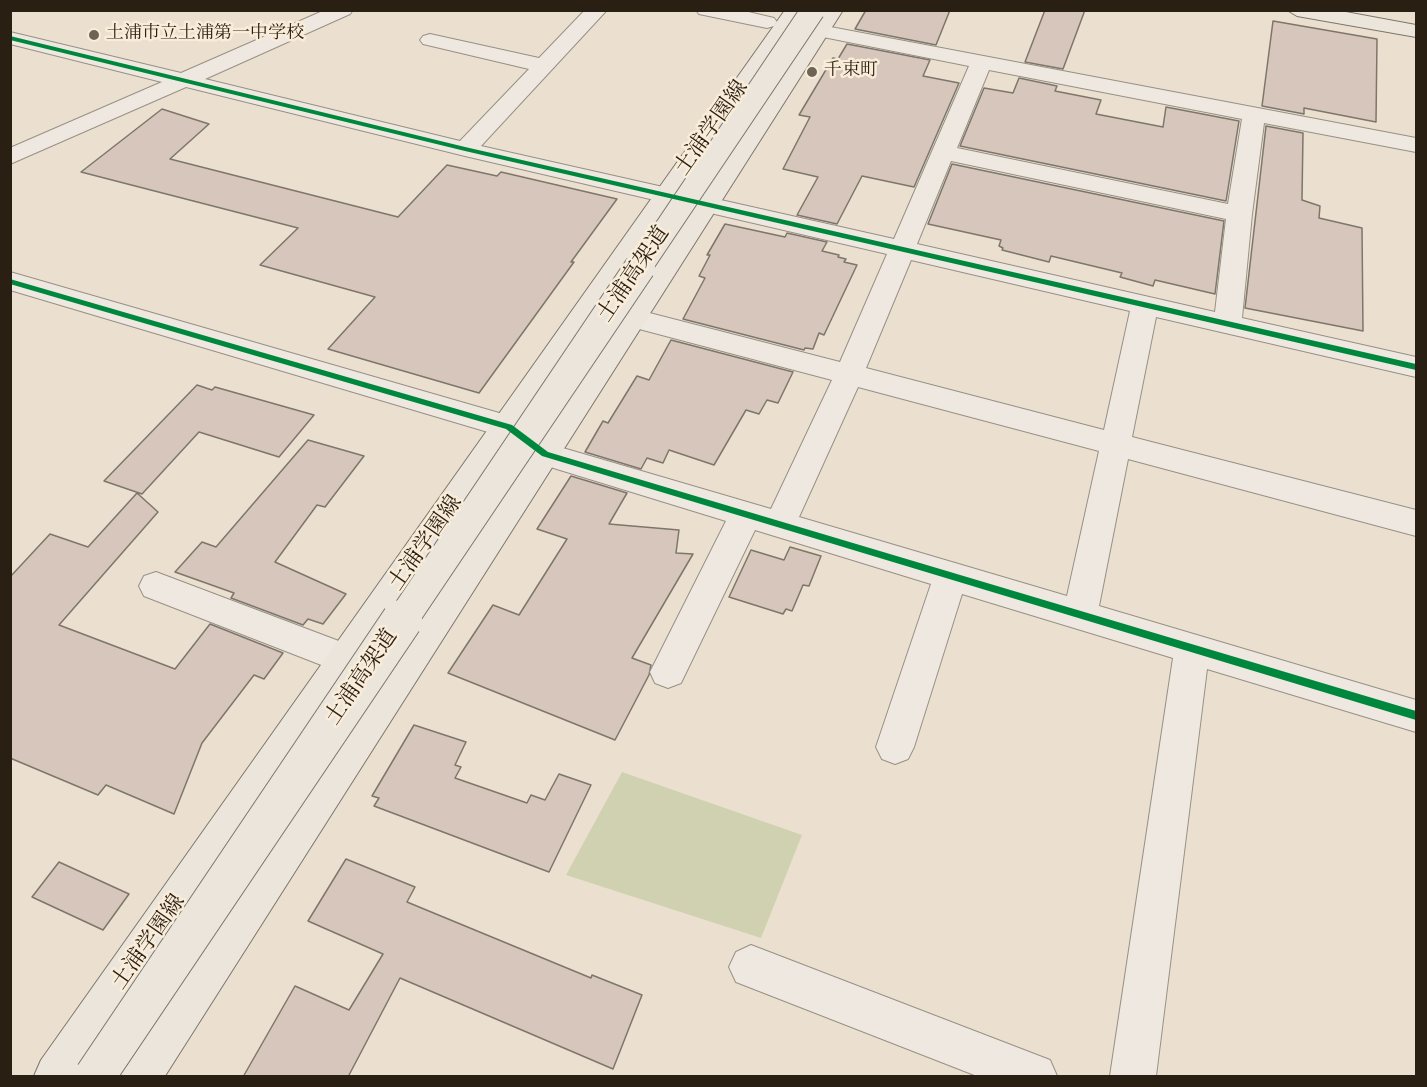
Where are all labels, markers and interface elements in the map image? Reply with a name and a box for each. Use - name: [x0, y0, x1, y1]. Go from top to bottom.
- place label: 土浦市立土浦第一中学校: [106, 24, 304, 46]
- marker: 土浦市立土浦第一中学校: [87, 28, 101, 42]
- place label: 千束町: [824, 61, 878, 83]
- marker: 千束町: [805, 65, 819, 79]
- street label: 土浦学園線: [671, 76, 755, 182]
- street label: 土浦高架道: [593, 222, 677, 328]
- street label: 土浦学園線: [385, 491, 469, 597]
- street label: 土浦高架道: [321, 625, 405, 731]
- street label: 土浦学園線: [108, 890, 192, 996]

